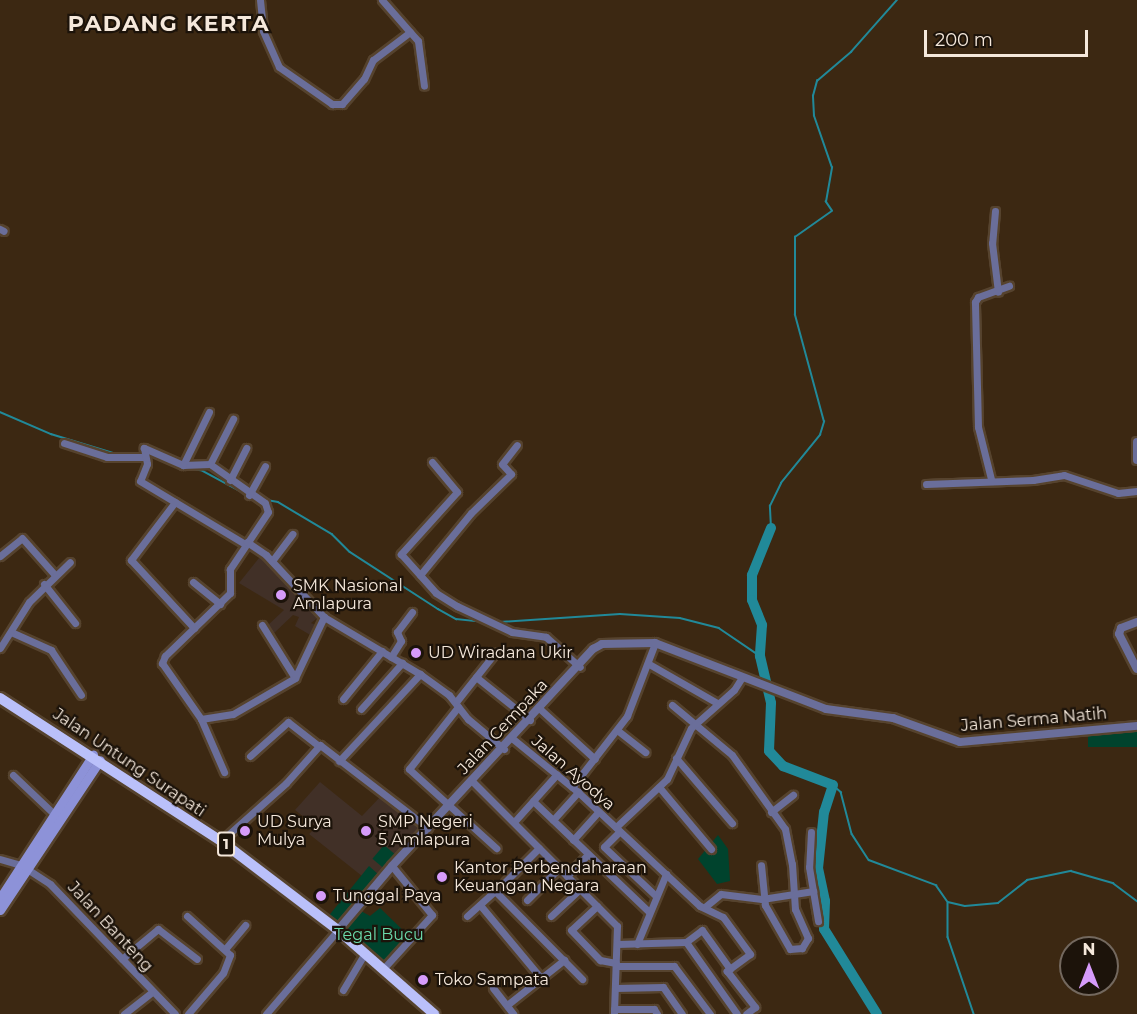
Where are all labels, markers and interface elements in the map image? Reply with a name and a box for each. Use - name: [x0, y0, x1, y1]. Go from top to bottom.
- district label: PADANG KERTA: [68, 11, 270, 37]
- scale bar: [927, 18, 1090, 56]
- text: 200 m: [935, 29, 993, 51]
- place label: SMK Nasional Amlapura: [293, 576, 403, 614]
- marker: SMK Nasional Amlapura: [274, 588, 288, 602]
- place label: UD Wiradana Ukir: [428, 643, 573, 663]
- marker: UD Wiradana Ukir: [409, 646, 423, 660]
- street label: Jalan Cempaka: [454, 676, 552, 778]
- street label: Jalan Serma Natih: [960, 704, 1108, 736]
- street label: Jalan Untung Surapati: [49, 705, 209, 821]
- street label: Jalan Ayodya: [527, 732, 619, 814]
- place label: UD Surya Mulya: [257, 812, 332, 850]
- place label: SMP Negeri 5 Amlapura: [378, 812, 473, 850]
- marker: UD Surya Mulya: [238, 824, 252, 838]
- marker: SMP Negeri 5 Amlapura: [359, 824, 373, 838]
- road number: 1: [217, 832, 235, 856]
- place label: Kantor Perbendaharaan Keuangan Negara: [454, 858, 647, 896]
- marker: Kantor Perbendaharaan Keuangan Negara: [435, 870, 449, 884]
- street label: Jalan Banteng: [63, 878, 157, 976]
- place label: Tunggal Paya: [333, 886, 442, 906]
- marker: Tunggal Paya: [314, 889, 328, 903]
- park label: Tegal Bucu: [334, 925, 424, 945]
- north arrow: [1059, 936, 1119, 996]
- text: N: [1083, 940, 1095, 959]
- place label: Toko Sampata: [435, 970, 549, 990]
- marker: Toko Sampata: [416, 973, 430, 987]

